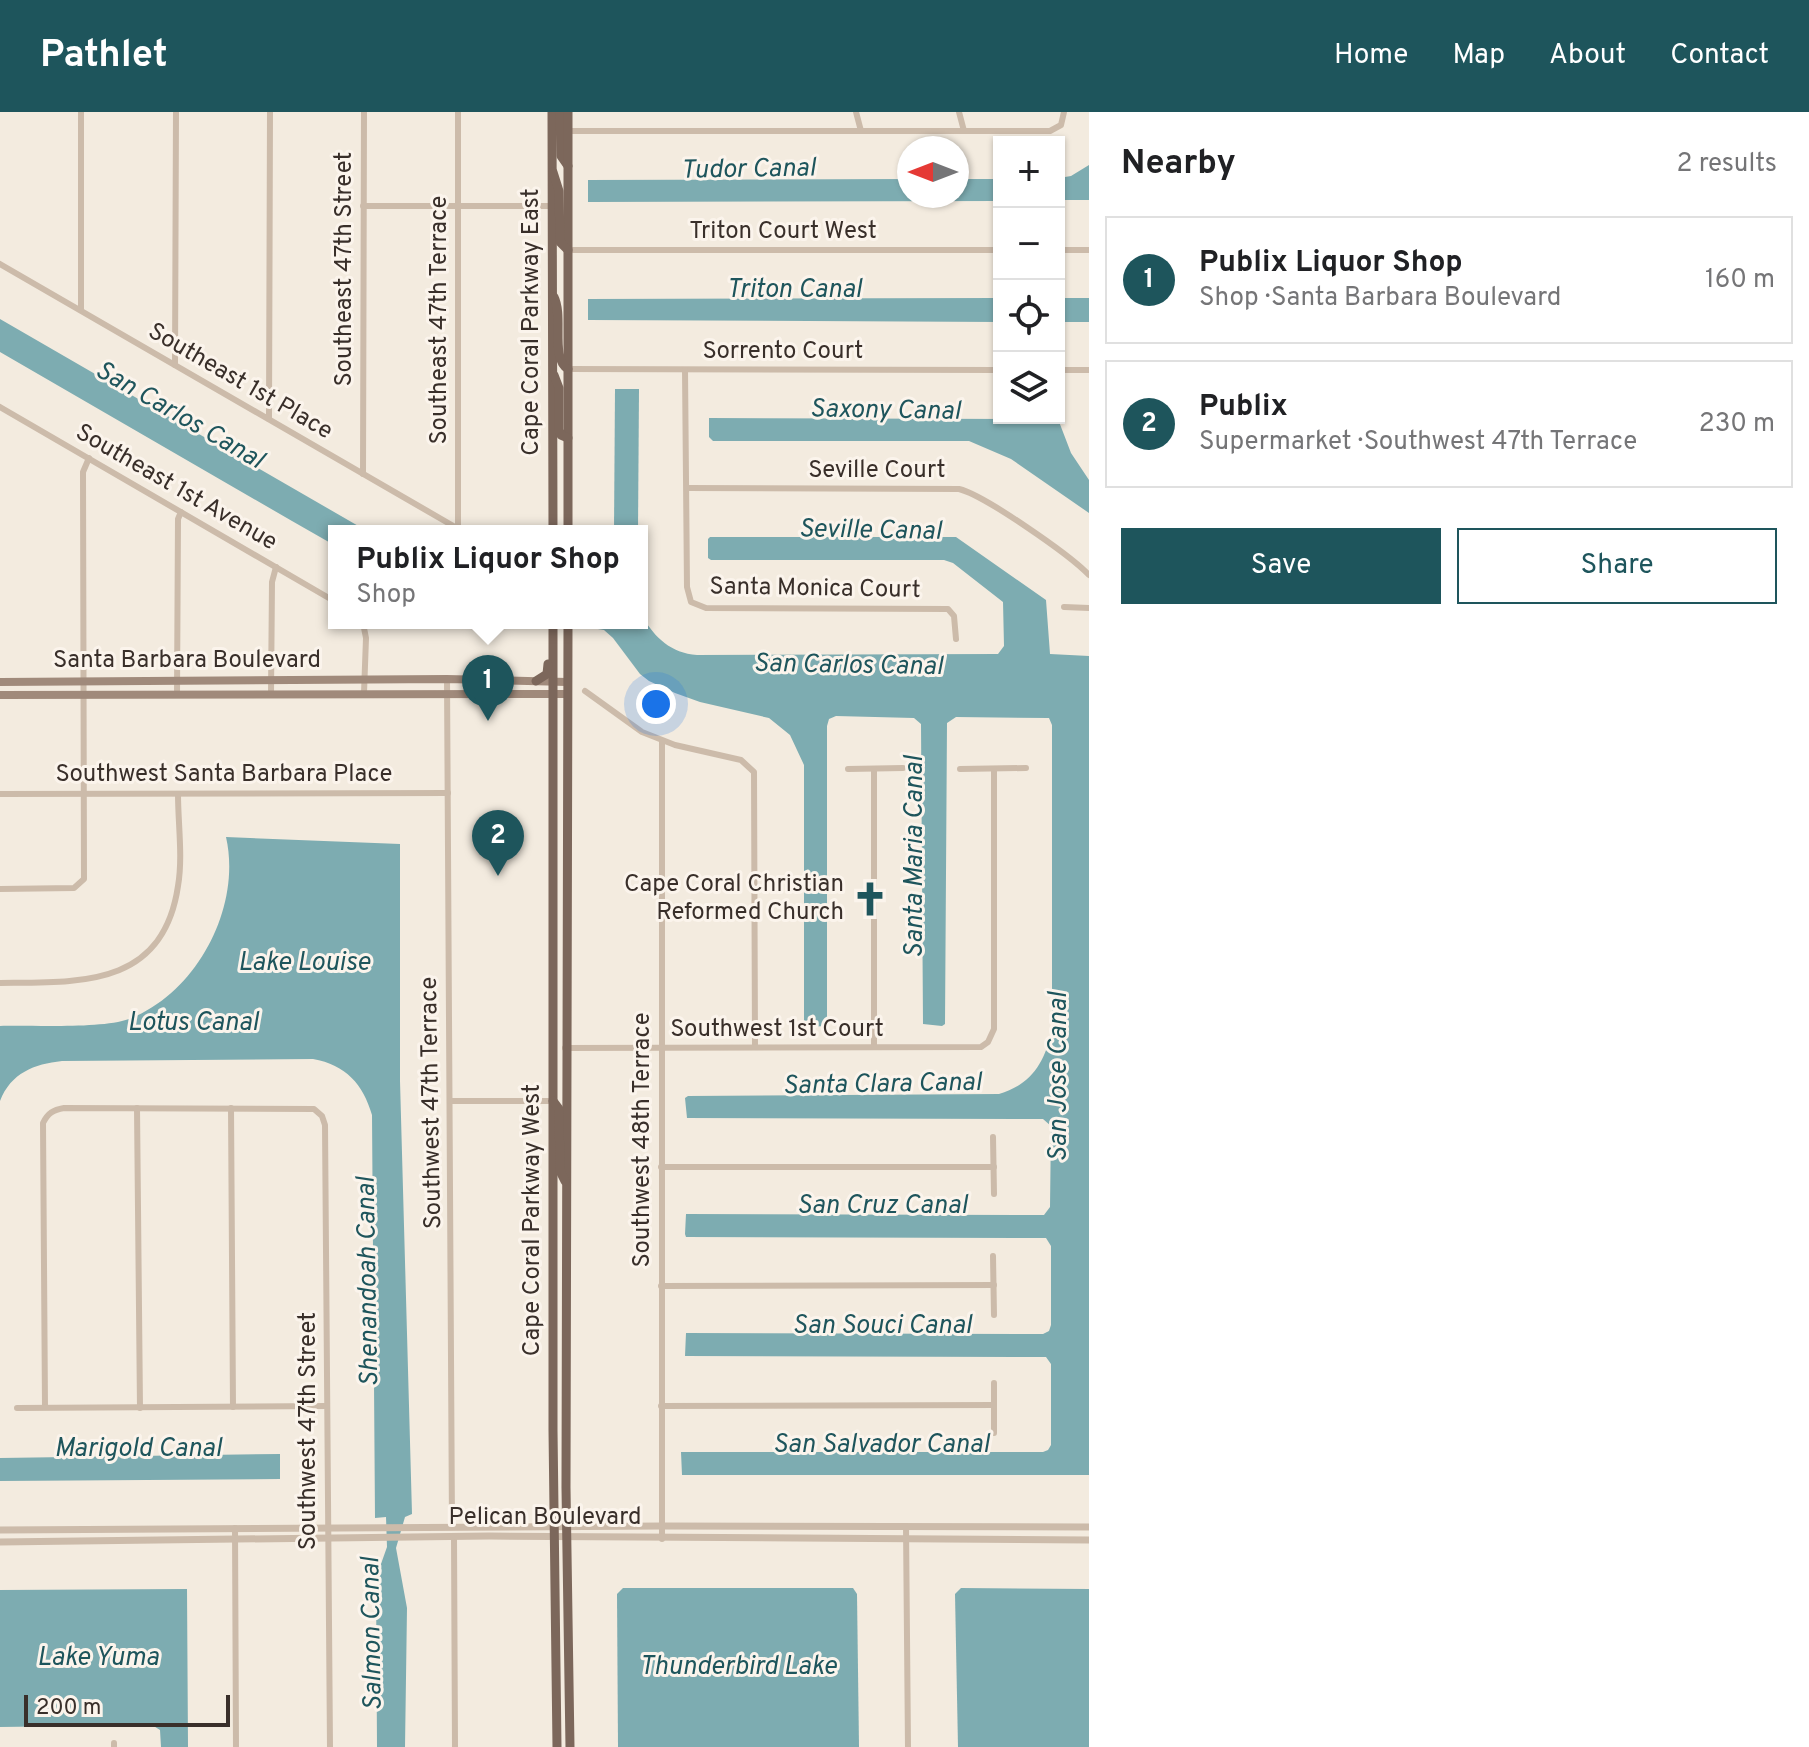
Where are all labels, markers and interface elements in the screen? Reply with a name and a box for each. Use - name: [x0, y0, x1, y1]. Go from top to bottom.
- text: Pathlet: [40, 32, 168, 81]
- text: Home: [1334, 38, 1408, 74]
- text: Map: [1452, 38, 1505, 74]
- text: About: [1549, 38, 1626, 74]
- text: Contact: [1670, 38, 1769, 74]
- north arrow: [897, 136, 969, 208]
- map controls: [993, 136, 1065, 424]
- button: +: [993, 136, 1065, 208]
- text: Nearby: [1121, 143, 1236, 186]
- text: 2 results: [1677, 148, 1777, 181]
- street label: Southeast 47th Street: [330, 152, 360, 386]
- water label: Tudor Canal: [680, 152, 817, 188]
- street label: Cape Coral Parkway East: [517, 188, 547, 456]
- street label: Southeast 47th Terrace: [425, 196, 455, 444]
- button: −: [993, 208, 1065, 280]
- street label: Triton Court West: [689, 217, 877, 247]
- text: Publix Liquor Shop: [1199, 245, 1463, 282]
- text: 1: [1144, 264, 1154, 297]
- text: 160 m: [1705, 264, 1775, 297]
- water label: Triton Canal: [726, 274, 863, 307]
- button: locate: [993, 280, 1065, 352]
- text: Shop · Santa Barbara Boulevard: [1199, 282, 1561, 315]
- street label: Southeast 1st Place: [142, 317, 338, 447]
- street label: Sorrento Court: [703, 337, 863, 367]
- button: layers: [993, 352, 1065, 424]
- water label: San Carlos Canal: [89, 354, 270, 478]
- text: Publix: [1199, 389, 1288, 426]
- water label: Saxony Canal: [809, 393, 962, 429]
- text: 2: [1141, 408, 1157, 441]
- text: 230 m: [1699, 408, 1775, 441]
- street label: Southeast 1st Avenue: [70, 418, 282, 558]
- text: Supermarket · Southwest 47th Terrace: [1199, 426, 1637, 459]
- street label: Seville Court: [808, 456, 946, 486]
- water label: Seville Canal: [798, 513, 943, 549]
- popup: [328, 525, 648, 629]
- button: Save: [1121, 528, 1441, 604]
- button: Share: [1457, 528, 1777, 604]
- text: Publix Liquor Shop: [356, 542, 620, 579]
- street label: Santa Monica Court: [709, 572, 921, 606]
- text: Shop: [356, 579, 416, 612]
- street label: Santa Barbara Boulevard: [53, 646, 321, 676]
- water label: San Carlos Canal: [753, 648, 944, 684]
- pin: 1: [462, 655, 514, 721]
- your location: [636, 684, 676, 724]
- water label: Santa Maria Canal: [899, 754, 932, 958]
- street label: Southwest Santa Barbara Place: [55, 760, 393, 790]
- pin: 2: [472, 810, 524, 876]
- place label: Cape Coral Christian Reformed Church: [624, 870, 844, 928]
- church icon: Cape Coral Christian Reformed Church: [851, 880, 889, 918]
- water label: Lake Louise: [238, 947, 371, 980]
- street label: Southwest 47th Terrace: [415, 977, 449, 1229]
- water label: San Jose Canal: [1043, 991, 1076, 1162]
- water label: Lotus Canal: [128, 1007, 260, 1040]
- street label: Southwest 48th Terrace: [628, 1012, 658, 1268]
- street label: Southwest 1st Court: [670, 1015, 884, 1045]
- water label: Santa Clara Canal: [782, 1067, 983, 1103]
- street label: Cape Coral Parkway West: [518, 1084, 548, 1356]
- water label: Shenandoah Canal: [351, 1175, 387, 1387]
- water label: San Cruz Canal: [797, 1190, 969, 1223]
- water label: San Souci Canal: [792, 1310, 973, 1343]
- street label: Southwest 47th Street: [294, 1312, 324, 1550]
- water label: San Salvador Canal: [773, 1429, 991, 1462]
- water label: Marigold Canal: [54, 1433, 223, 1466]
- street label: Pelican Boulevard: [449, 1503, 641, 1533]
- water label: Salmon Canal: [355, 1556, 391, 1711]
- water label: Lake Yuma: [37, 1642, 160, 1675]
- water label: Thunderbird Lake: [639, 1651, 837, 1684]
- scale bar: [24, 1691, 230, 1727]
- text: 200 m: [36, 1695, 101, 1722]

